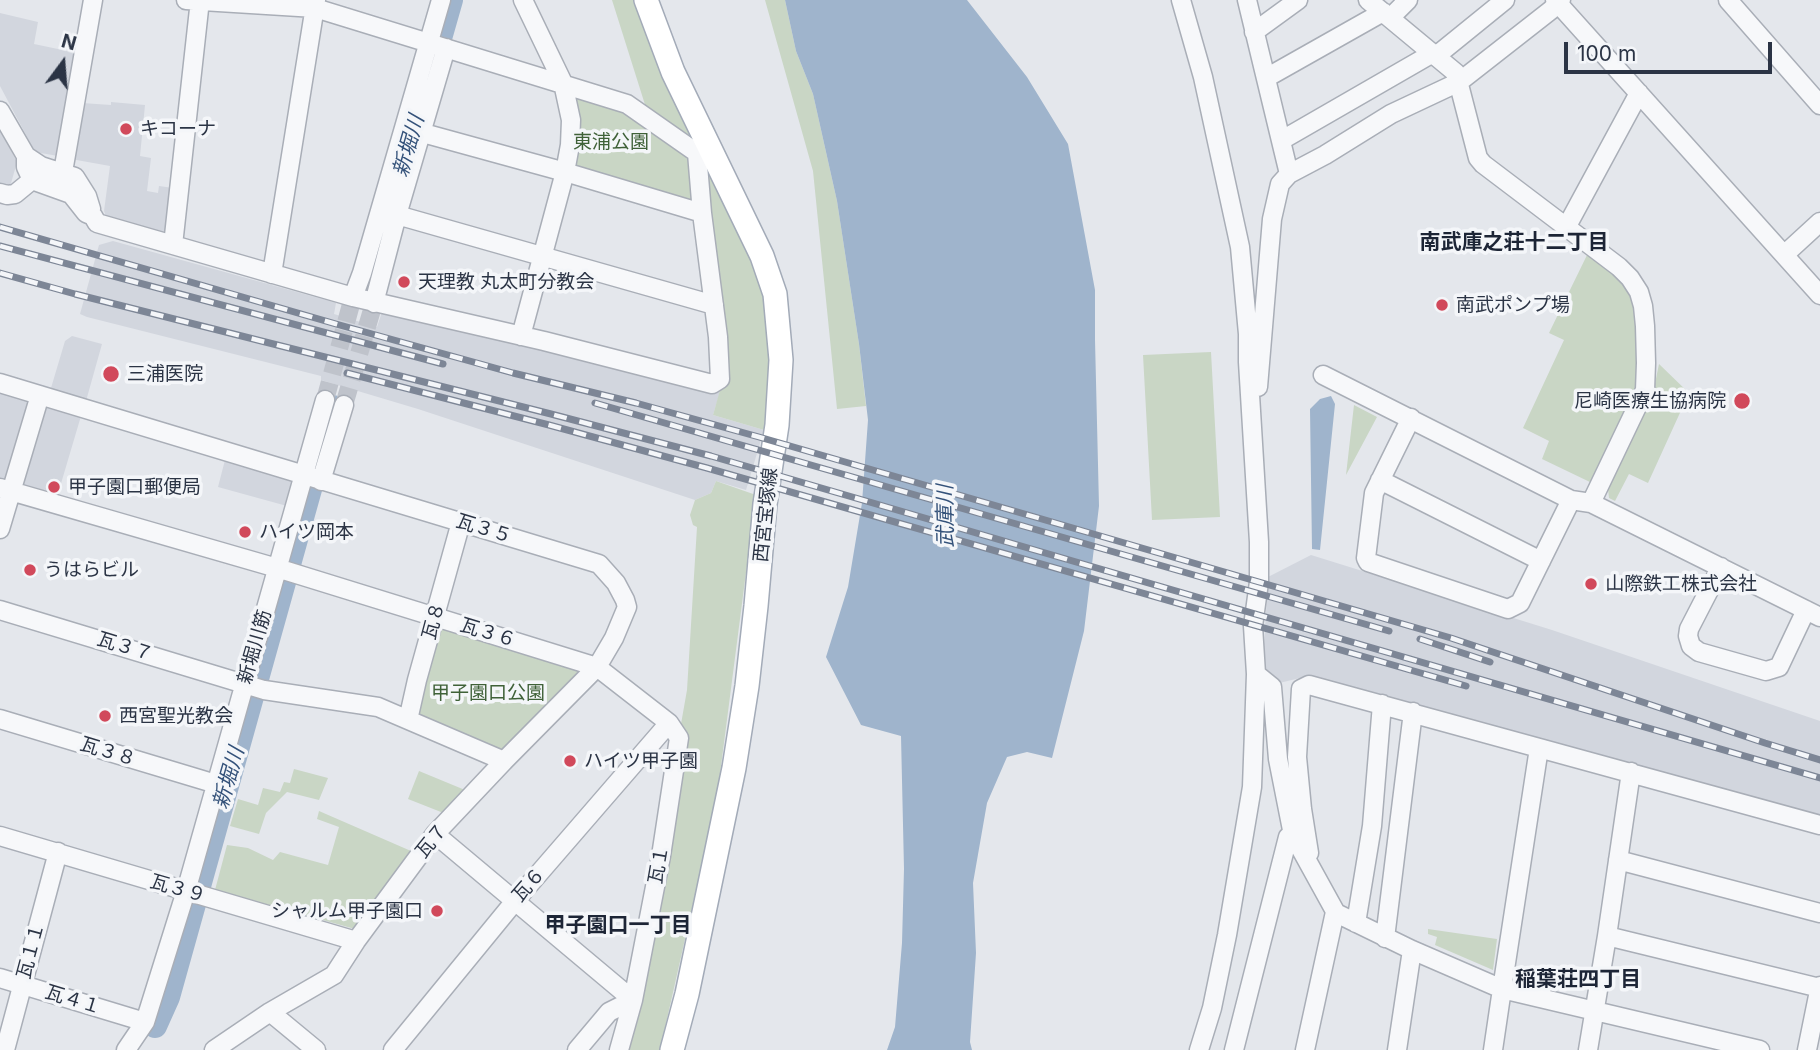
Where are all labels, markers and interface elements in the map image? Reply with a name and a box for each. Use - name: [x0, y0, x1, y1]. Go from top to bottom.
- north arrow: [28, 28, 98, 98]
- scale bar: [1568, 28, 1776, 72]
- text: N: [59, 29, 79, 55]
- text: 100 m: [1577, 41, 1636, 66]
- water label: 新堀川: [388, 112, 430, 180]
- place label: キコーナ: [140, 118, 216, 140]
- marker: キコーナ: [118, 121, 134, 137]
- park label: 東浦公園: [573, 131, 649, 153]
- district label: 南武庫之荘十二丁目: [1420, 230, 1608, 256]
- place label: 天理教 丸太町分教会: [418, 271, 594, 293]
- marker: 天理教 丸太町分教会: [396, 274, 412, 290]
- place label: 南武ポンプ場: [1456, 294, 1570, 316]
- marker: 南武ポンプ場: [1434, 297, 1450, 313]
- place label: 三浦医院: [127, 363, 203, 385]
- marker: 三浦医院: [101, 364, 121, 384]
- place label: 尼崎医療生協病院: [1574, 390, 1726, 412]
- marker: 尼崎医療生協病院: [1732, 391, 1752, 411]
- street label: 西宮宝塚線: [750, 467, 782, 563]
- place label: 甲子園口郵便局: [68, 476, 201, 498]
- marker: 甲子園口郵便局: [46, 479, 62, 495]
- water label: 武庫川: [933, 484, 959, 548]
- street label: 瓦３５: [453, 510, 515, 548]
- place label: ハイツ岡本: [259, 521, 354, 543]
- marker: ハイツ岡本: [237, 524, 253, 540]
- place label: うはらビル: [44, 559, 139, 581]
- marker: うはらビル: [22, 562, 38, 578]
- place label: 山際鉄工株式会社: [1605, 573, 1757, 595]
- marker: 山際鉄工株式会社: [1583, 576, 1599, 592]
- street label: 瓦８: [418, 600, 450, 642]
- street label: 新堀川筋: [234, 607, 276, 687]
- street label: 瓦３６: [457, 614, 519, 652]
- street label: 瓦３７: [94, 628, 156, 666]
- park label: 甲子園口公園: [431, 682, 545, 704]
- place label: 西宮聖光教会: [119, 705, 233, 727]
- marker: 西宮聖光教会: [97, 708, 113, 724]
- street label: 瓦３８: [77, 733, 139, 771]
- water label: 新堀川: [208, 744, 250, 812]
- place label: ハイツ甲子園: [584, 750, 698, 772]
- marker: ハイツ甲子園: [562, 753, 578, 769]
- street label: 瓦７: [411, 819, 453, 863]
- street label: 瓦１: [644, 844, 674, 886]
- street label: 瓦６: [508, 863, 550, 907]
- street label: 瓦３９: [147, 870, 209, 908]
- place label: シャルム甲子園口: [271, 900, 423, 922]
- marker: シャルム甲子園口: [429, 903, 445, 919]
- district label: 甲子園口一丁目: [545, 913, 691, 939]
- street label: 瓦１１: [13, 921, 49, 981]
- district label: 稲葉荘四丁目: [1515, 967, 1641, 993]
- street label: 瓦４１: [42, 981, 104, 1019]

